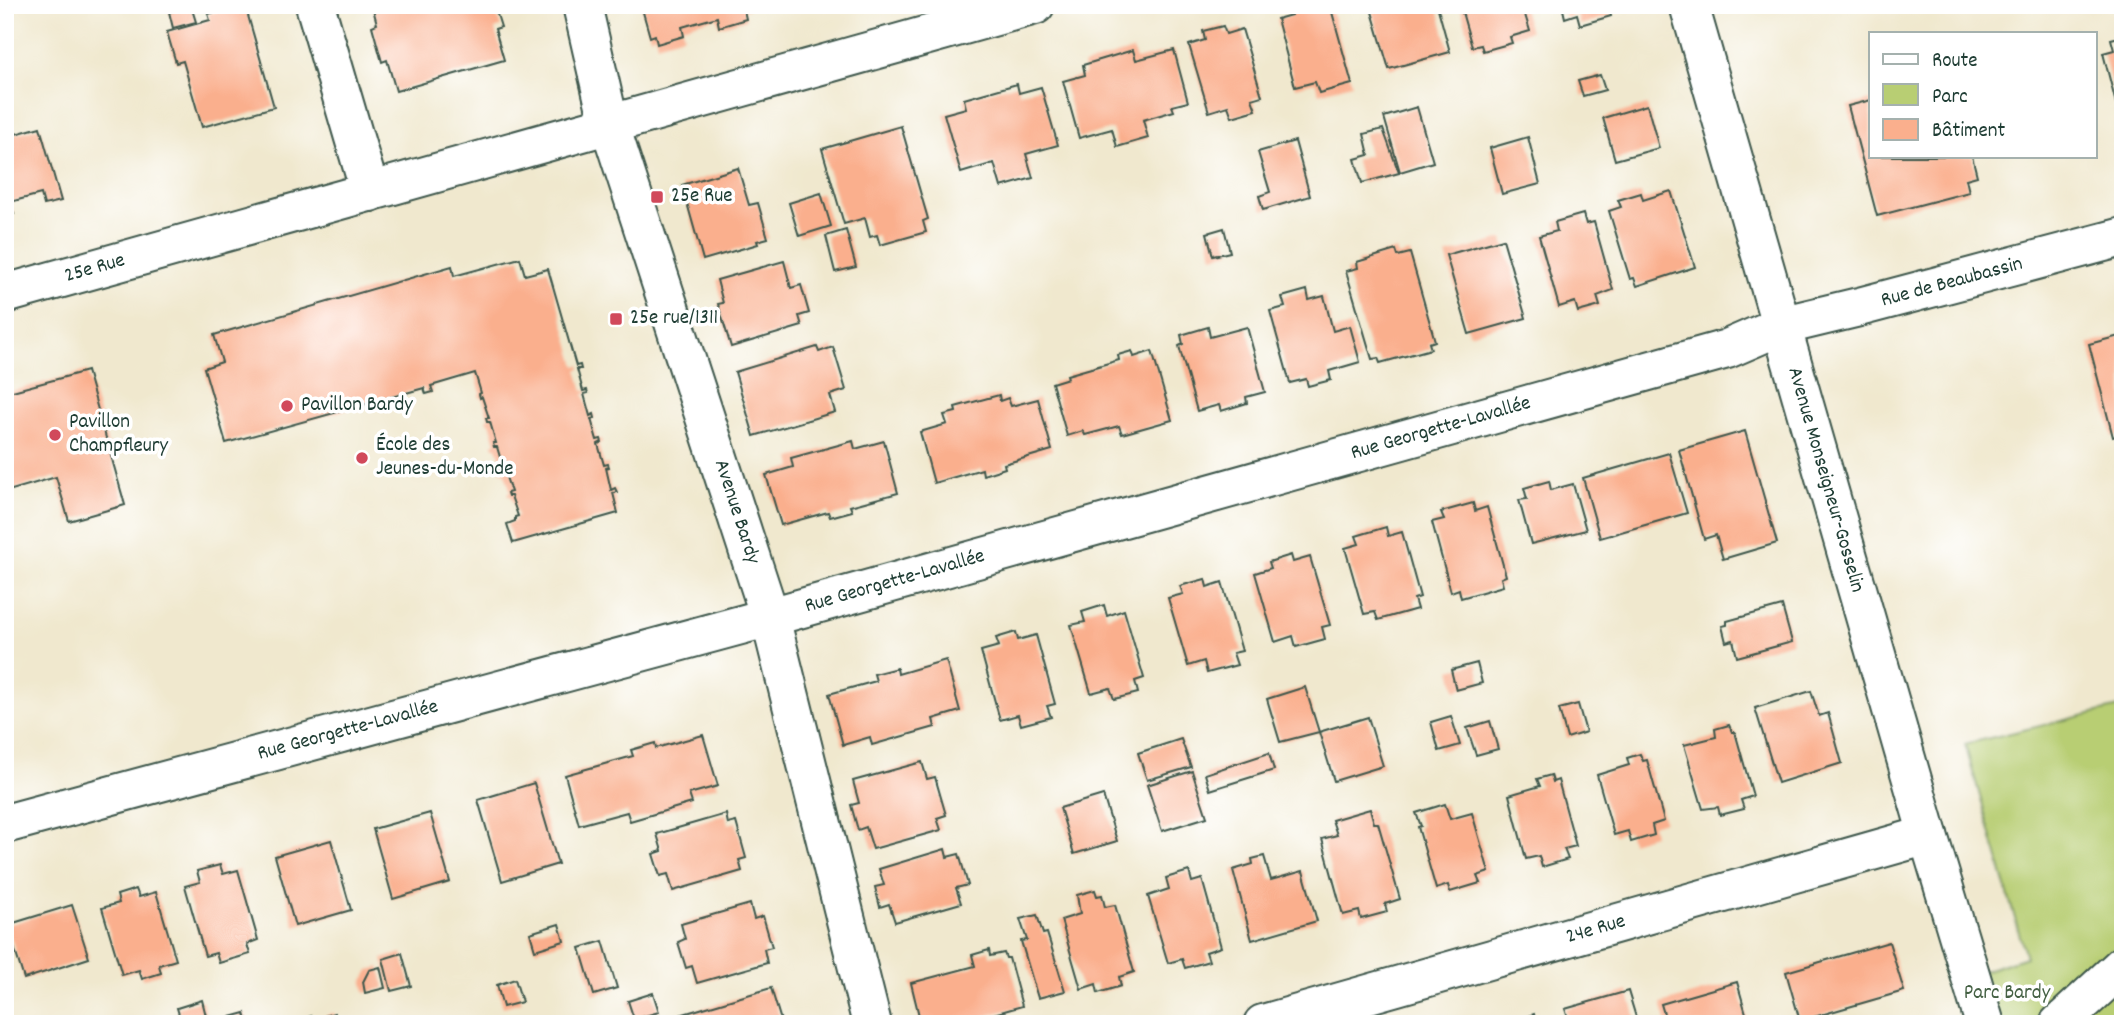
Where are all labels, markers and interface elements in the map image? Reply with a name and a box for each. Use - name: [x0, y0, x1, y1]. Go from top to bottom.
- legend: [1869, 32, 2096, 158]
- text: Route: [1932, 47, 1978, 77]
- text: Parc: [1932, 83, 1968, 113]
- text: Bâtiment: [1932, 117, 2005, 147]
- place label: 25e Rue: [671, 182, 732, 212]
- marker: 25e Rue: [649, 189, 665, 205]
- street label: 25e Rue: [61, 246, 129, 292]
- street label: Rue de Beaubassin: [1878, 250, 2026, 316]
- place label: 25e rue/1311: [630, 304, 718, 334]
- marker: 25e rue/1311: [608, 311, 624, 327]
- street label: Avenue Monseigneur-Gosselin: [1778, 364, 1872, 596]
- street label: Rue Georgette-Lavallée: [1347, 389, 1535, 469]
- place label: Pavillon Bardy: [301, 391, 413, 421]
- marker: Pavillon Bardy: [279, 398, 295, 414]
- place label: Pavillon Champfleury: [69, 408, 169, 462]
- marker: Pavillon Champfleury: [47, 427, 63, 443]
- place label: École des Jeunes-du-Monde: [376, 431, 513, 485]
- marker: École des Jeunes-du-Monde: [354, 450, 370, 466]
- street label: Avenue Bardy: [705, 456, 767, 569]
- street label: Rue Georgette-Lavallée: [801, 542, 989, 622]
- street label: Rue Georgette-Lavallée: [254, 692, 442, 770]
- street label: 24e Rue: [1563, 907, 1629, 953]
- park label: Parc Bardy: [1964, 979, 2051, 1009]

